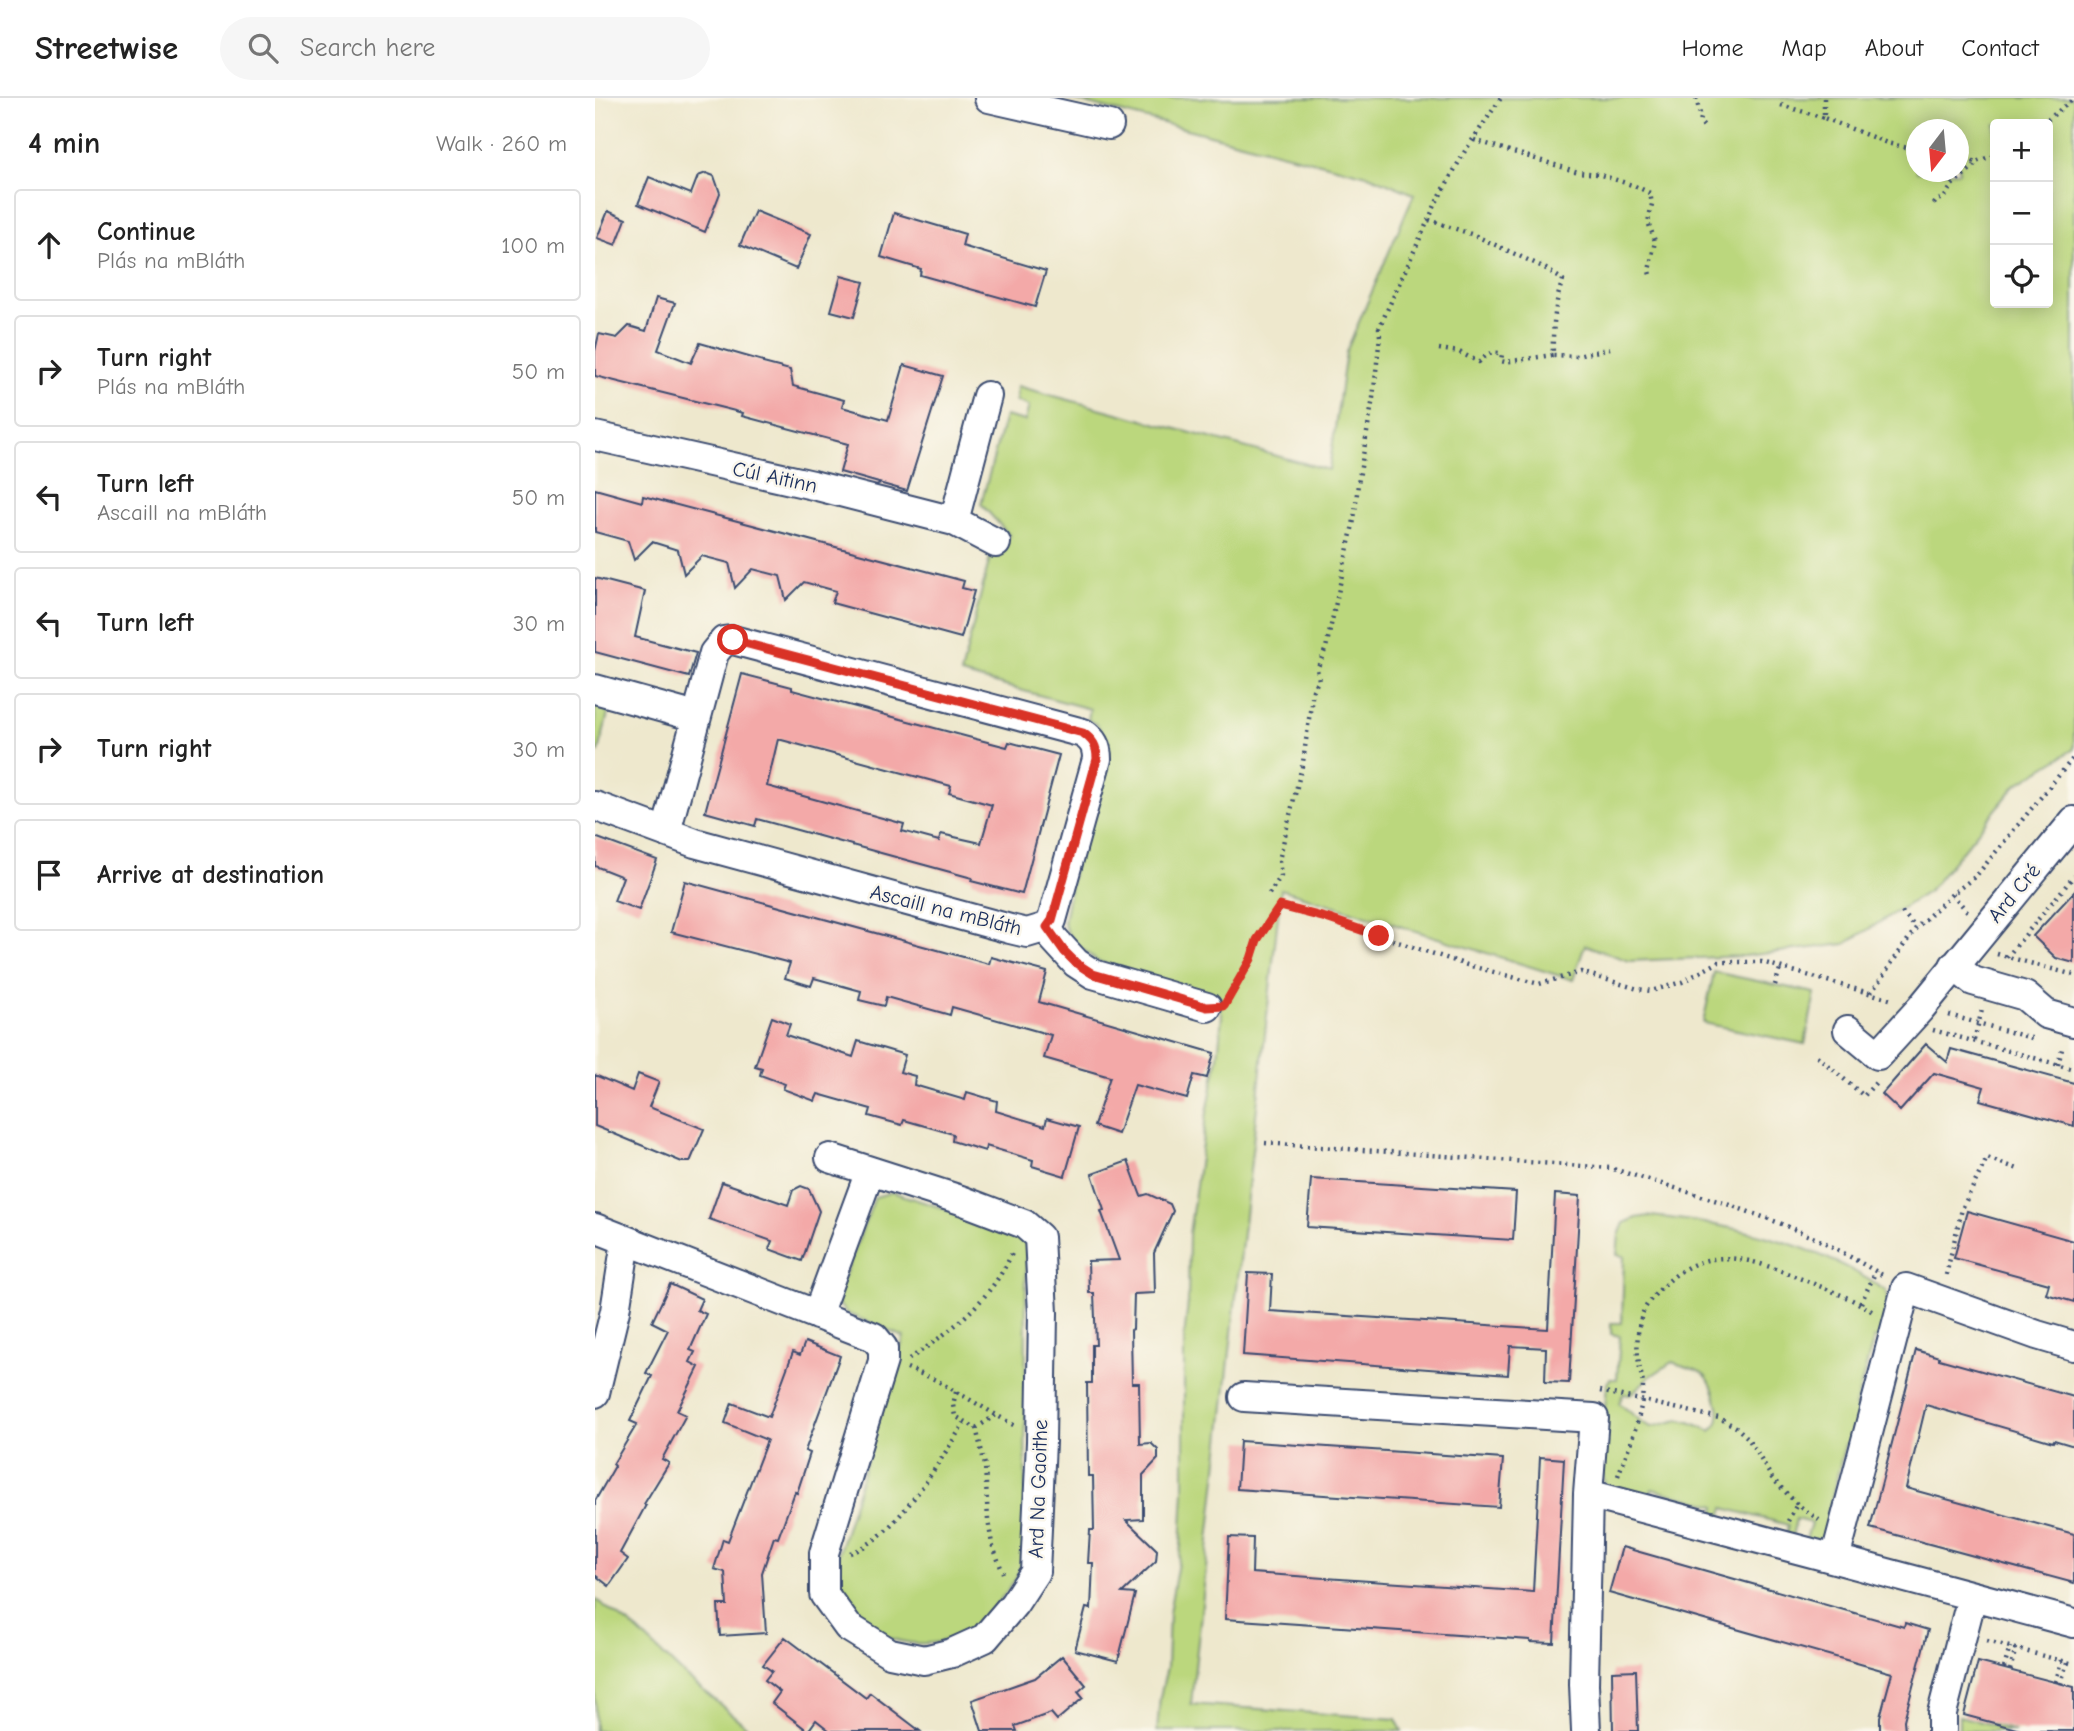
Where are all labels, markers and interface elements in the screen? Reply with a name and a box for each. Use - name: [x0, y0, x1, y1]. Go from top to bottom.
- search box: [220, 17, 710, 80]
- text: Streetwise: [35, 29, 178, 67]
- icon: search: [244, 29, 282, 67]
- text: Search here: [300, 33, 435, 63]
- text: Home: [1682, 34, 1743, 62]
- text: Map: [1781, 34, 1827, 62]
- text: About: [1865, 34, 1923, 62]
- text: Contact: [1961, 34, 2039, 62]
- north arrow: [1906, 119, 1969, 182]
- map controls: [1990, 119, 2053, 308]
- button: +: [1990, 119, 2053, 182]
- text: 4 min: [28, 126, 100, 161]
- text: Walk · 260 m: [436, 130, 567, 157]
- button: −: [1990, 182, 2053, 245]
- text: Continue: [97, 217, 195, 247]
- icon: ahead: [30, 226, 68, 264]
- text: 100 m: [501, 232, 565, 259]
- button: locate: [1990, 245, 2053, 308]
- text: Plás na mBláth: [97, 247, 245, 274]
- text: Turn right: [97, 343, 211, 373]
- icon: right: [30, 352, 68, 390]
- text: 50 m: [512, 358, 565, 385]
- text: Plás na mBláth: [97, 373, 245, 400]
- street label: Cúl Aitinn: [730, 456, 820, 498]
- text: Turn left: [97, 469, 194, 499]
- icon: left: [30, 478, 68, 516]
- text: 50 m: [512, 484, 565, 511]
- text: Ascaill na mBláth: [97, 499, 267, 526]
- icon: left: [30, 604, 68, 642]
- text: Turn left: [97, 608, 194, 638]
- text: 30 m: [513, 610, 565, 637]
- route start: [717, 624, 748, 655]
- icon: right: [30, 730, 68, 768]
- text: Turn right: [97, 734, 211, 764]
- text: 30 m: [513, 736, 565, 763]
- icon: arrive: [30, 856, 68, 894]
- street label: Ard Cré: [1983, 859, 2045, 927]
- text: Arrive at destination: [97, 860, 324, 890]
- street label: Ascaill na mBláth: [868, 880, 1024, 940]
- route end: [1363, 920, 1394, 951]
- street label: Ard Na Gaoithe: [1024, 1419, 1052, 1559]

